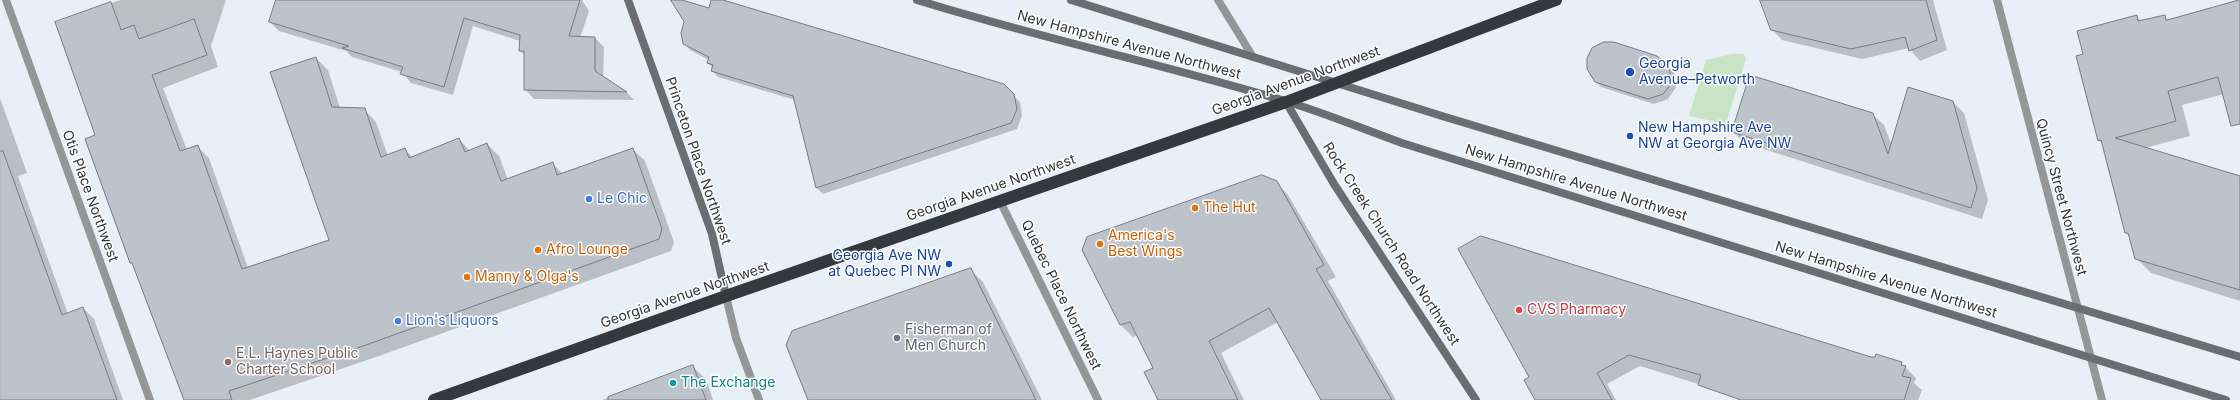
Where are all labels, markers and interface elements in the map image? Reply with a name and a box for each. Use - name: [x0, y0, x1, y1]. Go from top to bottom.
- street label: New Hampshire Avenue Northwest: [1015, 7, 1243, 83]
- street label: Georgia Avenue Northwest: [1210, 43, 1382, 119]
- place label: Georgia Avenue–Petworth: [1639, 56, 1755, 88]
- marker: Georgia Avenue–Petworth: [1624, 66, 1636, 78]
- street label: Princeton Place Northwest: [661, 75, 735, 247]
- street label: Quincy Street Northwest: [2032, 116, 2090, 278]
- place label: New Hampshire Ave NW at Georgia Ave NW: [1638, 120, 1791, 152]
- street label: Otis Place Northwest: [58, 128, 122, 264]
- marker: New Hampshire Ave NW at Georgia Ave NW: [1625, 131, 1635, 141]
- street label: Rock Creek Church Road Northwest: [1319, 139, 1463, 349]
- street label: New Hampshire Avenue Northwest: [1463, 141, 1689, 225]
- street label: Georgia Avenue Northwest: [904, 151, 1078, 225]
- place label: Le Chic: [597, 191, 647, 207]
- marker: Le Chic: [584, 194, 594, 204]
- place label: The Hut: [1203, 200, 1256, 216]
- marker: The Hut: [1190, 203, 1200, 213]
- street label: Quebec Place Northwest: [1017, 217, 1105, 373]
- place label: America's Best Wings: [1108, 228, 1183, 260]
- street label: New Hampshire Avenue Northwest: [1773, 238, 1999, 322]
- marker: America's Best Wings: [1095, 239, 1105, 249]
- place label: Afro Lounge: [546, 242, 628, 258]
- marker: Afro Lounge: [533, 245, 543, 255]
- place label: Georgia Ave NW at Quebec Pl NW: [828, 248, 941, 280]
- street label: Georgia Avenue Northwest: [598, 258, 772, 332]
- marker: Georgia Ave NW at Quebec Pl NW: [944, 259, 954, 269]
- place label: Manny & Olga's: [475, 269, 579, 285]
- marker: Manny & Olga's: [462, 272, 472, 282]
- place label: CVS Pharmacy: [1527, 302, 1626, 318]
- marker: CVS Pharmacy: [1514, 305, 1524, 315]
- place label: Lion's Liquors: [406, 313, 499, 329]
- marker: Lion's Liquors: [393, 316, 403, 326]
- place label: Fisherman of Men Church: [905, 322, 992, 354]
- marker: Fisherman of Men Church: [892, 333, 902, 343]
- place label: E.L. Haynes Public Charter School: [236, 346, 359, 378]
- marker: E.L. Haynes Public Charter School: [223, 357, 233, 367]
- place label: The Exchange: [681, 375, 775, 391]
- marker: The Exchange: [668, 378, 678, 388]

